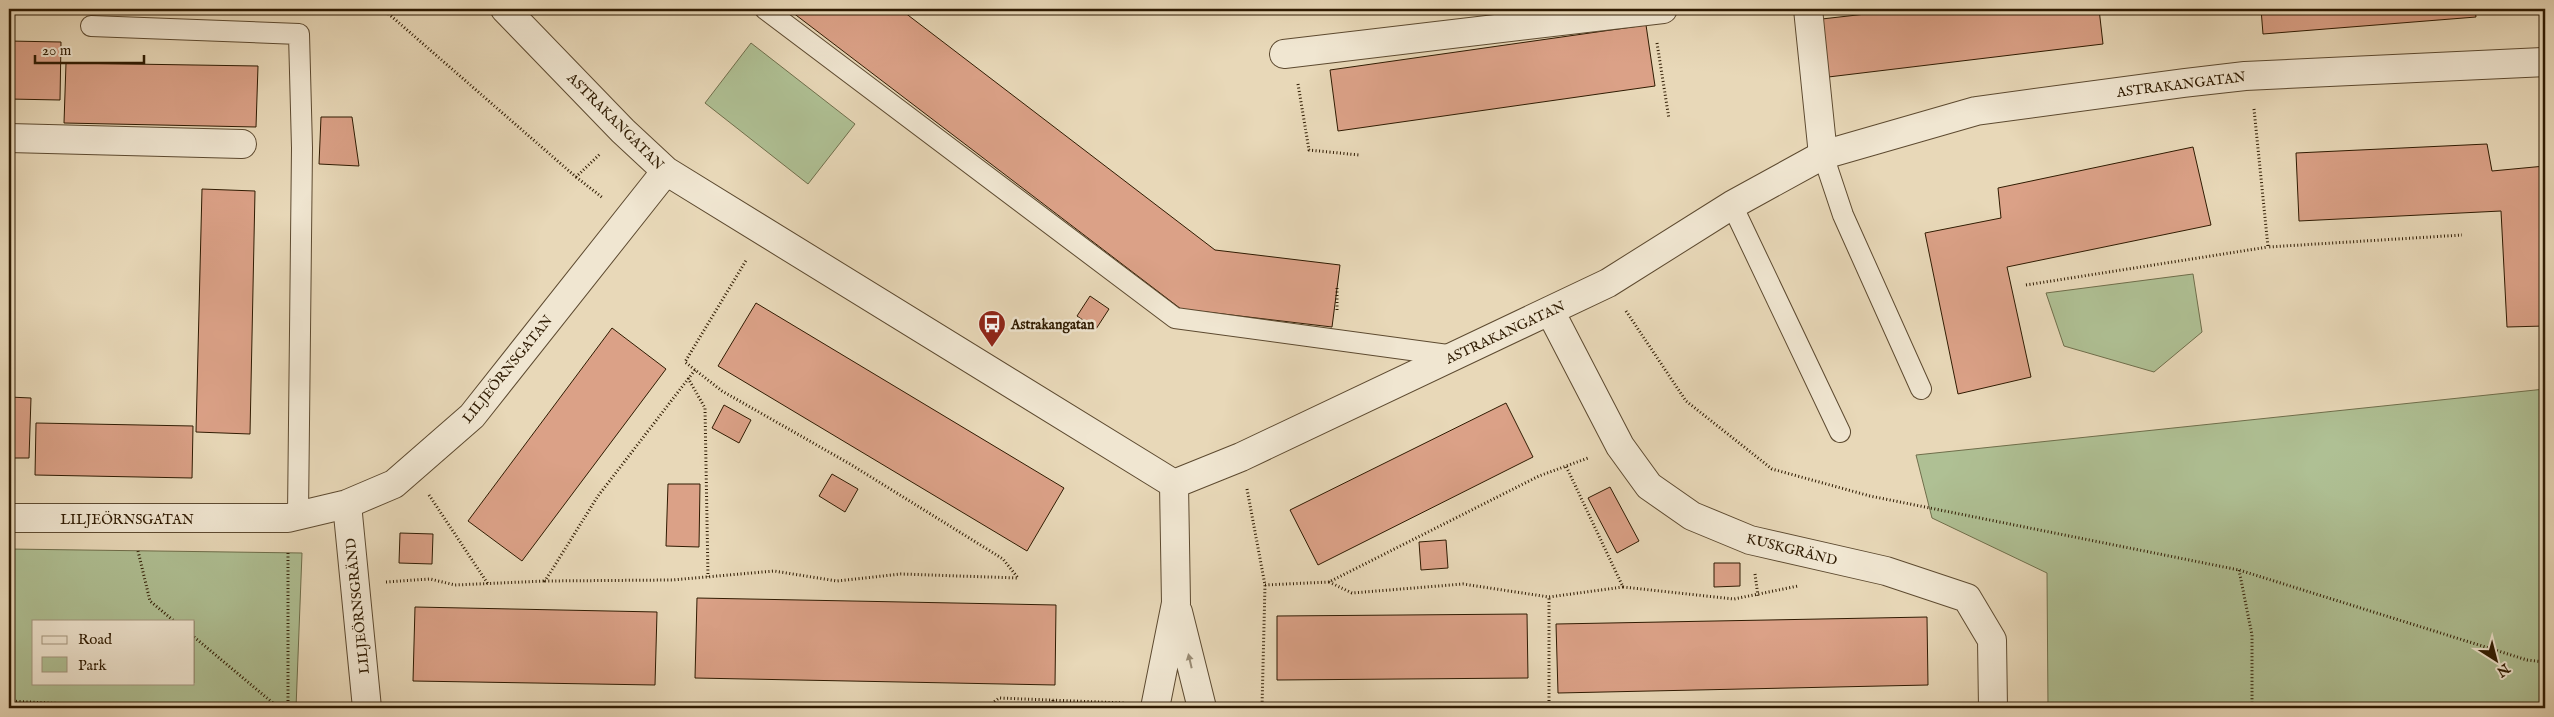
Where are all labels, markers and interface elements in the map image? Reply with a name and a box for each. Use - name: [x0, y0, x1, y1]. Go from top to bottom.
- scale bar: [35, 32, 144, 64]
- text: 20 m: [42, 41, 72, 60]
- street label: ASTRAKANGATAN: [2115, 68, 2247, 102]
- street label: ASTRAKANGATAN: [562, 69, 668, 174]
- street label: ASTRAKANGATAN: [1442, 297, 1568, 369]
- bus stop icon: Astrakangatan: [977, 309, 1007, 348]
- street label: LILJEÖRNSGATAN: [458, 311, 557, 427]
- place label: Astrakangatan: [1010, 316, 1095, 334]
- street label: LILJEÖRNSGATAN: [60, 510, 194, 529]
- street label: KUSKGRÄND: [1744, 529, 1839, 570]
- street label: LILJEÖRNSGRÄND: [341, 537, 374, 675]
- legend: [32, 620, 195, 684]
- text: Road: [78, 630, 113, 649]
- north arrow: [2472, 634, 2522, 684]
- one-way arrow: [1186, 654, 1194, 669]
- text: Park: [78, 656, 108, 675]
- text: N: [2493, 658, 2514, 681]

